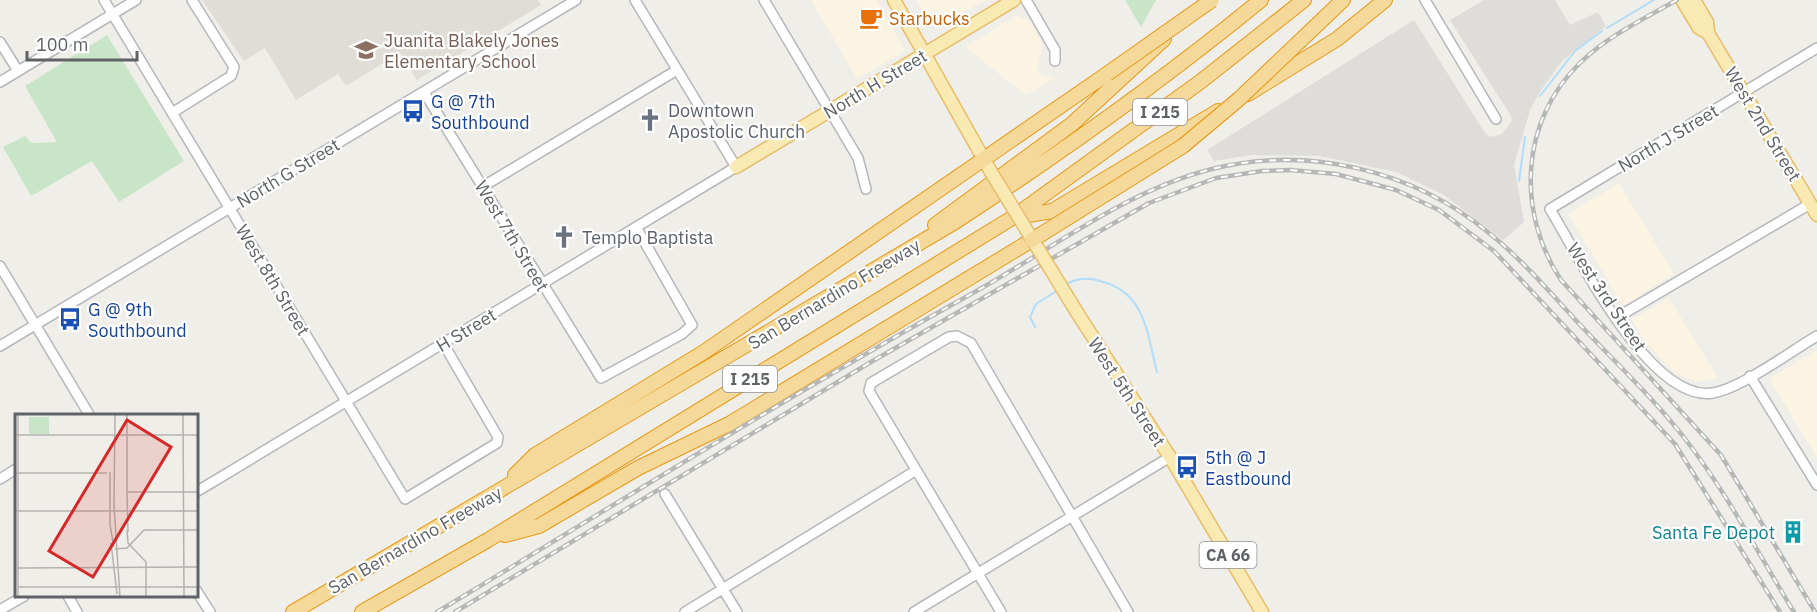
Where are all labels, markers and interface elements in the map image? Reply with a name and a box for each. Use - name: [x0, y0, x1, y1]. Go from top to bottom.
- cafe icon: Starbucks: [858, 5, 884, 31]
- place label: Starbucks: [889, 7, 970, 30]
- scale bar: [27, 24, 136, 62]
- place label: Juanita Blakely Jones Elementary School: [384, 29, 559, 73]
- text: 100 m: [36, 33, 88, 56]
- school or university icon: Juanita Blakely Jones Elementary School: [353, 37, 379, 63]
- street label: North H Street: [819, 44, 931, 124]
- street label: West 2nd Street: [1720, 62, 1806, 186]
- place label: G @ 7th Southbound: [431, 90, 530, 134]
- bus stop icon: G @ 7th Southbound: [400, 98, 426, 124]
- place label: Downtown Apostolic Church: [668, 99, 805, 143]
- road number: I 215: [1133, 99, 1187, 125]
- street label: North J Street: [1614, 99, 1722, 177]
- church icon: Downtown Apostolic Church: [637, 107, 663, 133]
- street label: North G Street: [232, 133, 344, 213]
- street label: West 7th Street: [470, 176, 554, 296]
- street label: West 8th Street: [231, 220, 315, 340]
- church icon: Templo Baptista: [551, 224, 577, 250]
- place label: Templo Baptista: [582, 226, 714, 249]
- street label: San Bernardino Freeway: [744, 233, 924, 355]
- street label: West 3rd Street: [1562, 238, 1652, 356]
- place label: G @ 9th Southbound: [88, 298, 187, 342]
- street label: H Street: [432, 303, 500, 357]
- bus stop icon: G @ 9th Southbound: [57, 306, 83, 332]
- street label: West 5th Street: [1083, 333, 1171, 451]
- road number: I 215: [723, 366, 777, 392]
- inset map: [15, 414, 198, 597]
- place label: 5th @ J Eastbound: [1205, 446, 1291, 490]
- bus stop icon: 5th @ J Eastbound: [1174, 454, 1200, 480]
- street label: San Bernardino Freeway: [324, 481, 506, 599]
- building icon: Santa Fe Depot: [1780, 519, 1806, 545]
- place label: Santa Fe Depot: [1652, 521, 1775, 544]
- road number: CA 66: [1200, 542, 1256, 568]

